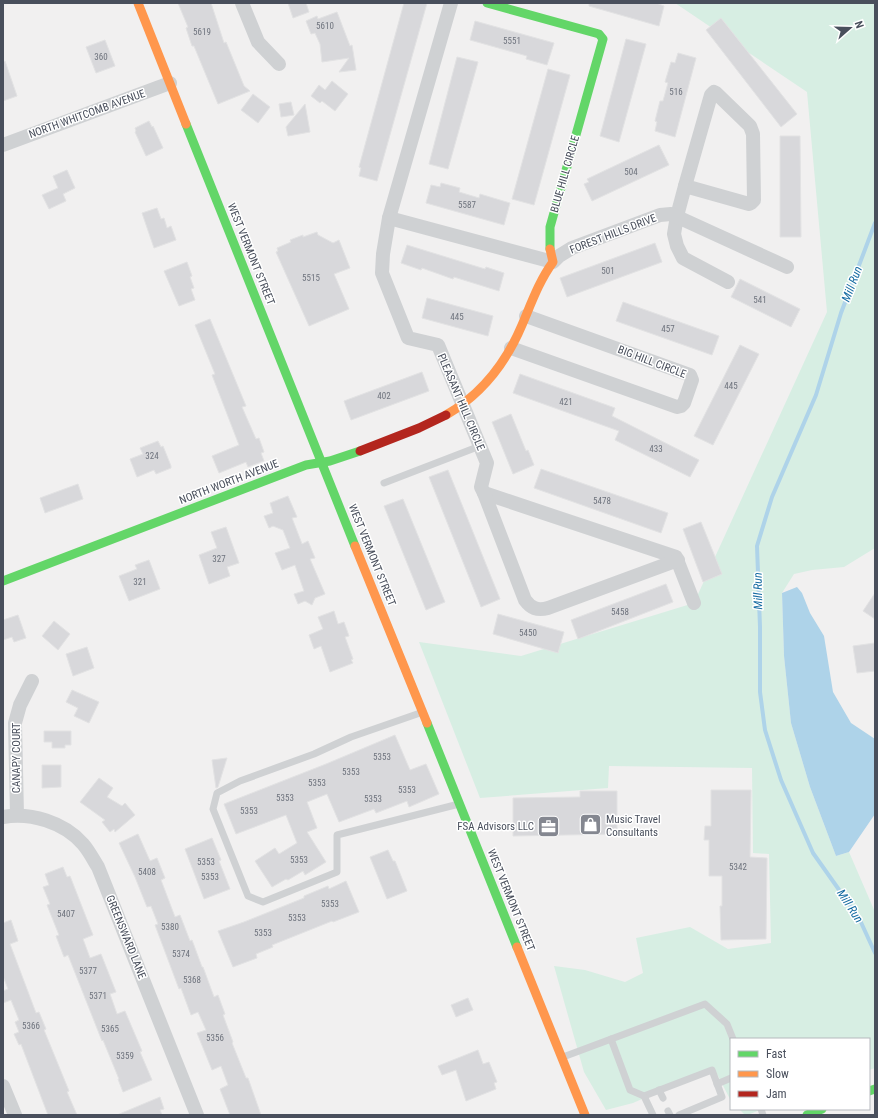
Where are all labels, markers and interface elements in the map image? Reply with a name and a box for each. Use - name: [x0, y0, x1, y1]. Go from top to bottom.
- north arrow: [830, 8, 870, 48]
- text: N: [852, 19, 866, 30]
- house number: 5610: [316, 21, 334, 31]
- house number: 5619: [193, 27, 211, 37]
- house number: 5551: [503, 36, 521, 46]
- house number: 360: [94, 52, 108, 62]
- street label: NORTH WHITCOMB AVENUE: [27, 87, 147, 141]
- house number: 516: [669, 87, 683, 97]
- street label: BLUE HILL CIRCLE: [548, 134, 582, 214]
- house number: 504: [624, 167, 638, 177]
- house number: 5587: [458, 200, 476, 210]
- street label: WEST VERMONT STREET: [225, 201, 277, 307]
- street label: FOREST HILLS DRIVE: [568, 211, 659, 257]
- water label: Mill Run: [839, 264, 865, 304]
- house number: 501: [601, 266, 615, 276]
- house number: 5515: [302, 273, 320, 283]
- house number: 541: [753, 295, 767, 305]
- house number: 445: [450, 312, 464, 322]
- house number: 457: [661, 324, 675, 334]
- street label: BIG HILL CIRCLE: [616, 343, 688, 381]
- street label: PLEASANT HILL CIRCLE: [435, 352, 488, 453]
- house number: 445: [724, 381, 738, 391]
- house number: 402: [377, 391, 391, 401]
- house number: 421: [559, 397, 573, 407]
- house number: 433: [649, 444, 663, 454]
- house number: 324: [145, 451, 159, 461]
- street label: NORTH WORTH AVENUE: [177, 457, 281, 507]
- house number: 5478: [593, 496, 611, 506]
- street label: WEST VERMONT STREET: [346, 502, 398, 608]
- house number: 327: [212, 554, 226, 564]
- water label: Mill Run: [751, 572, 765, 610]
- house number: 321: [133, 577, 147, 587]
- house number: 5458: [611, 607, 629, 617]
- house number: 5450: [519, 628, 537, 638]
- street label: CANAPY COURT: [10, 723, 23, 793]
- house number: 5353: [373, 752, 391, 762]
- house number: 5353: [342, 767, 360, 777]
- house number: 5353: [308, 778, 326, 788]
- house number: 5353: [398, 785, 416, 795]
- house number: 5353: [276, 793, 294, 803]
- house number: 5353: [364, 794, 382, 804]
- house number: 5353: [240, 806, 258, 816]
- shop icon: Music Travel Consultants: [578, 812, 604, 838]
- office icon: FSA Advisors LLC: [536, 813, 562, 839]
- place label: Music Travel Consultants: [606, 813, 661, 839]
- place label: FSA Advisors LLC: [457, 820, 534, 833]
- street label: WEST VERMONT STREET: [485, 847, 537, 953]
- house number: 5353: [290, 855, 308, 865]
- house number: 5353: [197, 857, 215, 867]
- house number: 5342: [729, 862, 747, 872]
- house number: 5408: [138, 867, 156, 877]
- house number: 5353: [201, 872, 219, 882]
- water label: Mill Run: [834, 887, 866, 926]
- street label: GREENSWARD LANE: [103, 893, 149, 981]
- house number: 5353: [321, 899, 339, 909]
- house number: 5407: [57, 909, 75, 919]
- house number: 5353: [288, 913, 306, 923]
- house number: 5380: [161, 922, 179, 932]
- house number: 5353: [254, 928, 272, 938]
- house number: 5374: [172, 949, 190, 959]
- house number: 5377: [79, 966, 97, 976]
- house number: 5368: [183, 975, 201, 985]
- house number: 5371: [89, 991, 107, 1001]
- house number: 5366: [22, 1021, 40, 1031]
- house number: 5365: [101, 1024, 119, 1034]
- house number: 5356: [206, 1033, 224, 1043]
- legend: [730, 1038, 870, 1110]
- text: Fast: [766, 1047, 787, 1061]
- house number: 5359: [116, 1051, 134, 1061]
- text: Slow: [766, 1067, 789, 1081]
- text: Jam: [766, 1087, 787, 1101]

